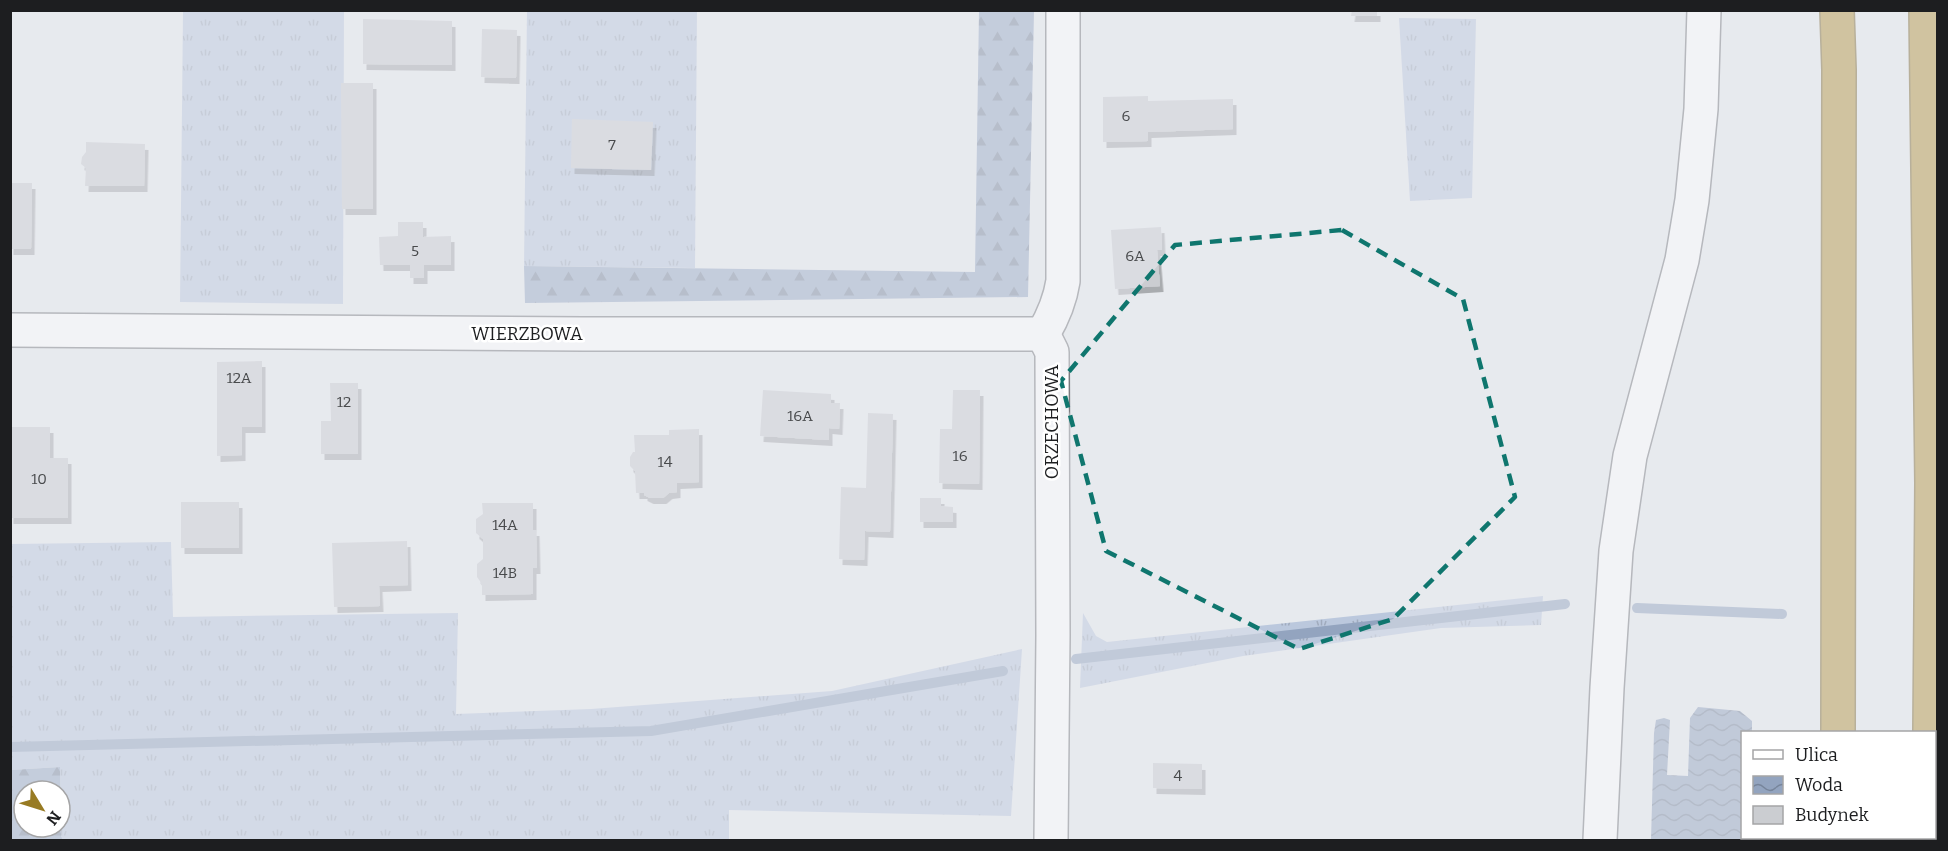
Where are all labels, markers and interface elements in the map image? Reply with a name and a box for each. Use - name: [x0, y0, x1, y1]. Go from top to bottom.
- house number: 6: [1122, 107, 1131, 125]
- house number: 7: [608, 136, 616, 154]
- house number: 5: [411, 242, 419, 260]
- house number: 6A: [1125, 247, 1145, 265]
- street label: WIERZBOWA: [471, 323, 583, 345]
- street label: ORZECHOWA: [1041, 364, 1063, 479]
- house number: 12A: [227, 369, 252, 387]
- house number: 12: [337, 393, 351, 411]
- house number: 16A: [787, 407, 813, 425]
- house number: 16: [953, 447, 968, 465]
- house number: 14: [658, 453, 673, 471]
- house number: 10: [31, 470, 47, 488]
- house number: 14A: [492, 516, 518, 534]
- house number: 14B: [493, 564, 517, 582]
- legend: [1741, 731, 1936, 839]
- text: Ulica: [1795, 744, 1838, 766]
- house number: 4: [1174, 767, 1183, 785]
- text: Woda: [1795, 774, 1843, 796]
- north arrow: [12, 779, 72, 839]
- text: Budynek: [1795, 804, 1870, 826]
- text: N: [42, 807, 65, 829]

